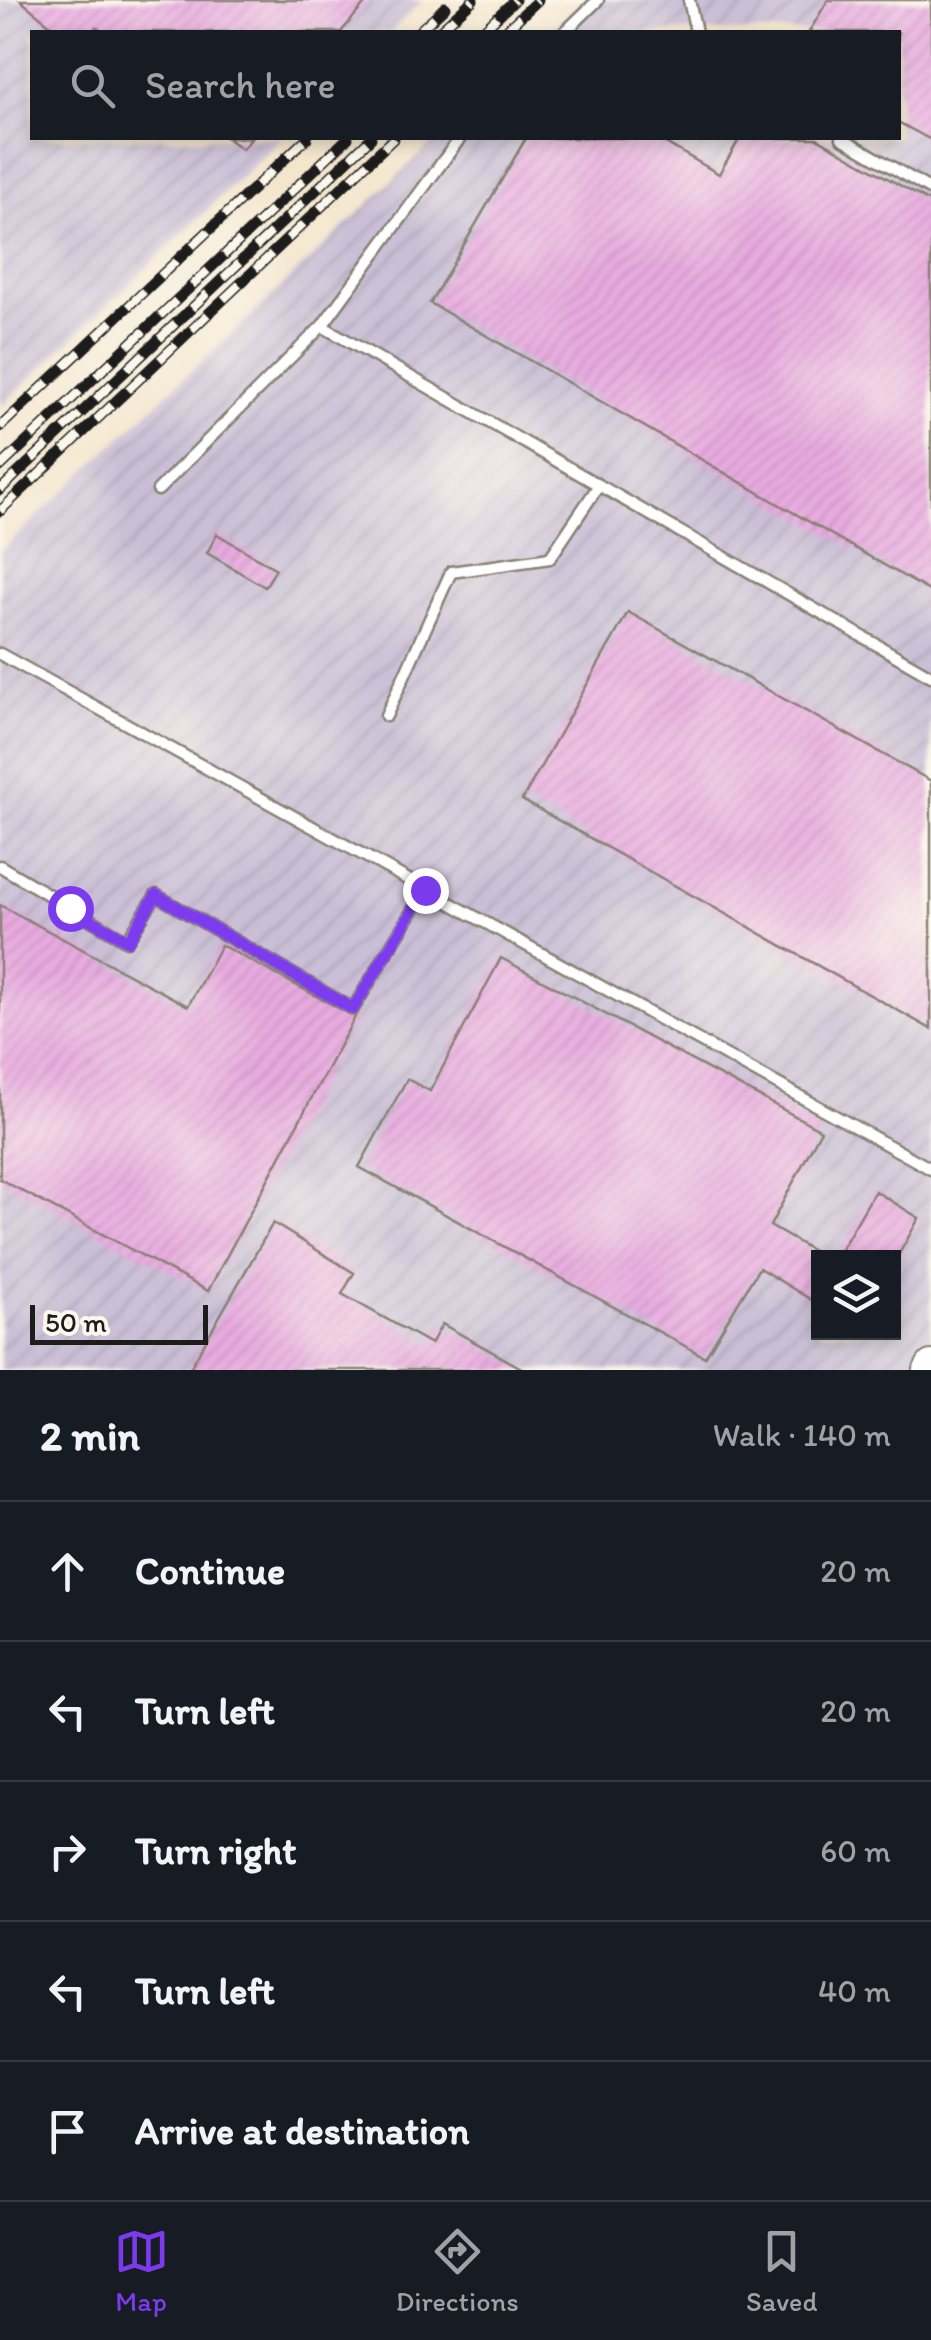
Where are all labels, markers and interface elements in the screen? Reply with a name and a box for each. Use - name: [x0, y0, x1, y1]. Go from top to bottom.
- search box: [30, 30, 901, 140]
- icon: search: [65, 58, 120, 113]
- text: Search here: [145, 62, 336, 108]
- route end: [403, 868, 449, 914]
- route start: [48, 886, 94, 932]
- map controls: [811, 1250, 901, 1340]
- button: layers: [811, 1250, 901, 1340]
- scale bar: [30, 1300, 208, 1344]
- text: 50 m: [45, 1305, 107, 1339]
- text: 2 min: [40, 1410, 140, 1461]
- text: Walk · 140 m: [713, 1416, 891, 1454]
- icon: ahead: [40, 1544, 95, 1599]
- text: Continue: [135, 1548, 285, 1594]
- text: 20 m: [820, 1552, 891, 1590]
- icon: left: [40, 1684, 95, 1739]
- text: Turn left: [135, 1688, 275, 1734]
- text: 20 m: [820, 1692, 891, 1730]
- icon: right: [40, 1824, 95, 1879]
- text: Turn right: [135, 1828, 297, 1874]
- text: 60 m: [820, 1832, 891, 1870]
- icon: left: [40, 1964, 95, 2019]
- text: Turn left: [135, 1968, 275, 2014]
- text: 40 m: [818, 1972, 891, 2010]
- icon: arrive: [40, 2104, 95, 2159]
- text: Arrive at destination: [135, 2108, 470, 2154]
- tab: Map: [114, 2224, 169, 2318]
- tab: Directions: [396, 2224, 519, 2318]
- tab: Saved: [746, 2224, 817, 2318]

